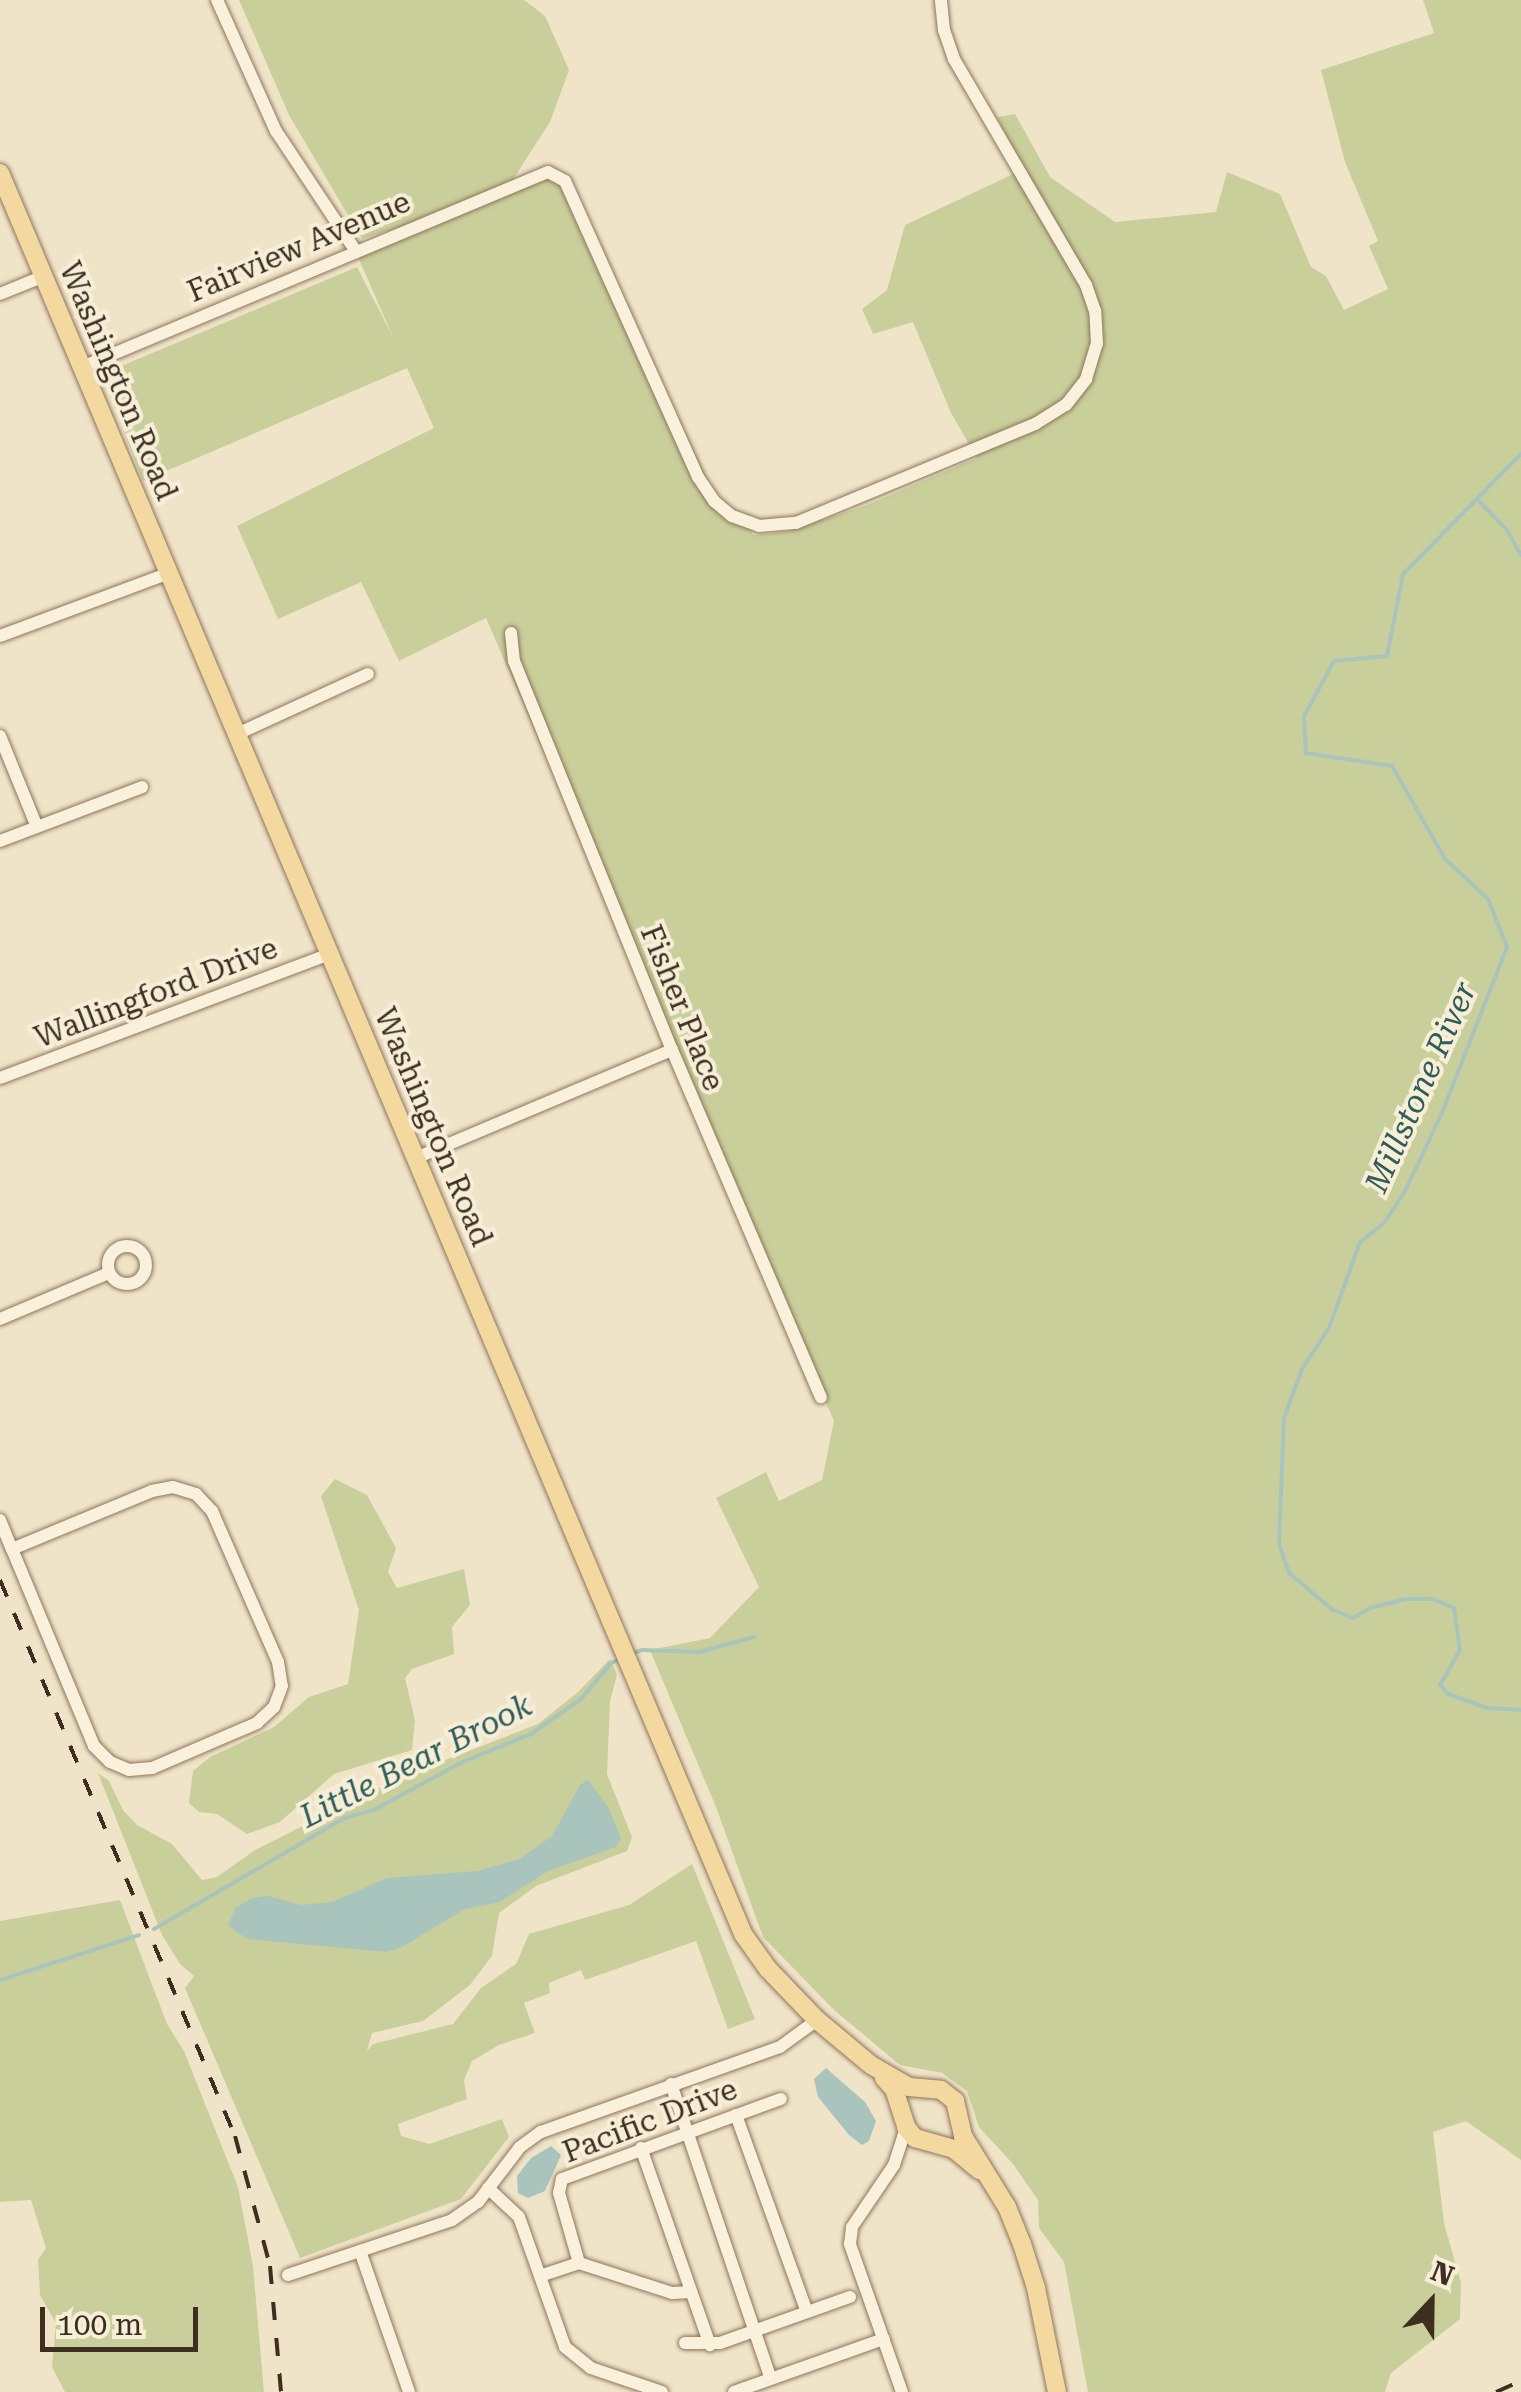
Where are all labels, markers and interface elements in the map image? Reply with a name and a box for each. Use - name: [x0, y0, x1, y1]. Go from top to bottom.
- street label: Fairview Avenue: [182, 184, 416, 310]
- street label: Washington Road: [52, 256, 184, 506]
- street label: Fisher Place: [632, 920, 732, 1096]
- street label: Wallingford Drive: [30, 930, 282, 1056]
- water label: Millstone River: [1357, 976, 1485, 1198]
- street label: Washington Road: [367, 1002, 499, 1252]
- water label: Little Bear Brook: [294, 1686, 538, 1836]
- street label: Pacific Drive: [558, 2071, 742, 2171]
- north arrow: [1381, 2252, 1481, 2352]
- text: N: [1426, 2254, 1459, 2293]
- scale bar: [45, 2287, 202, 2349]
- text: 100 m: [57, 2307, 142, 2342]

